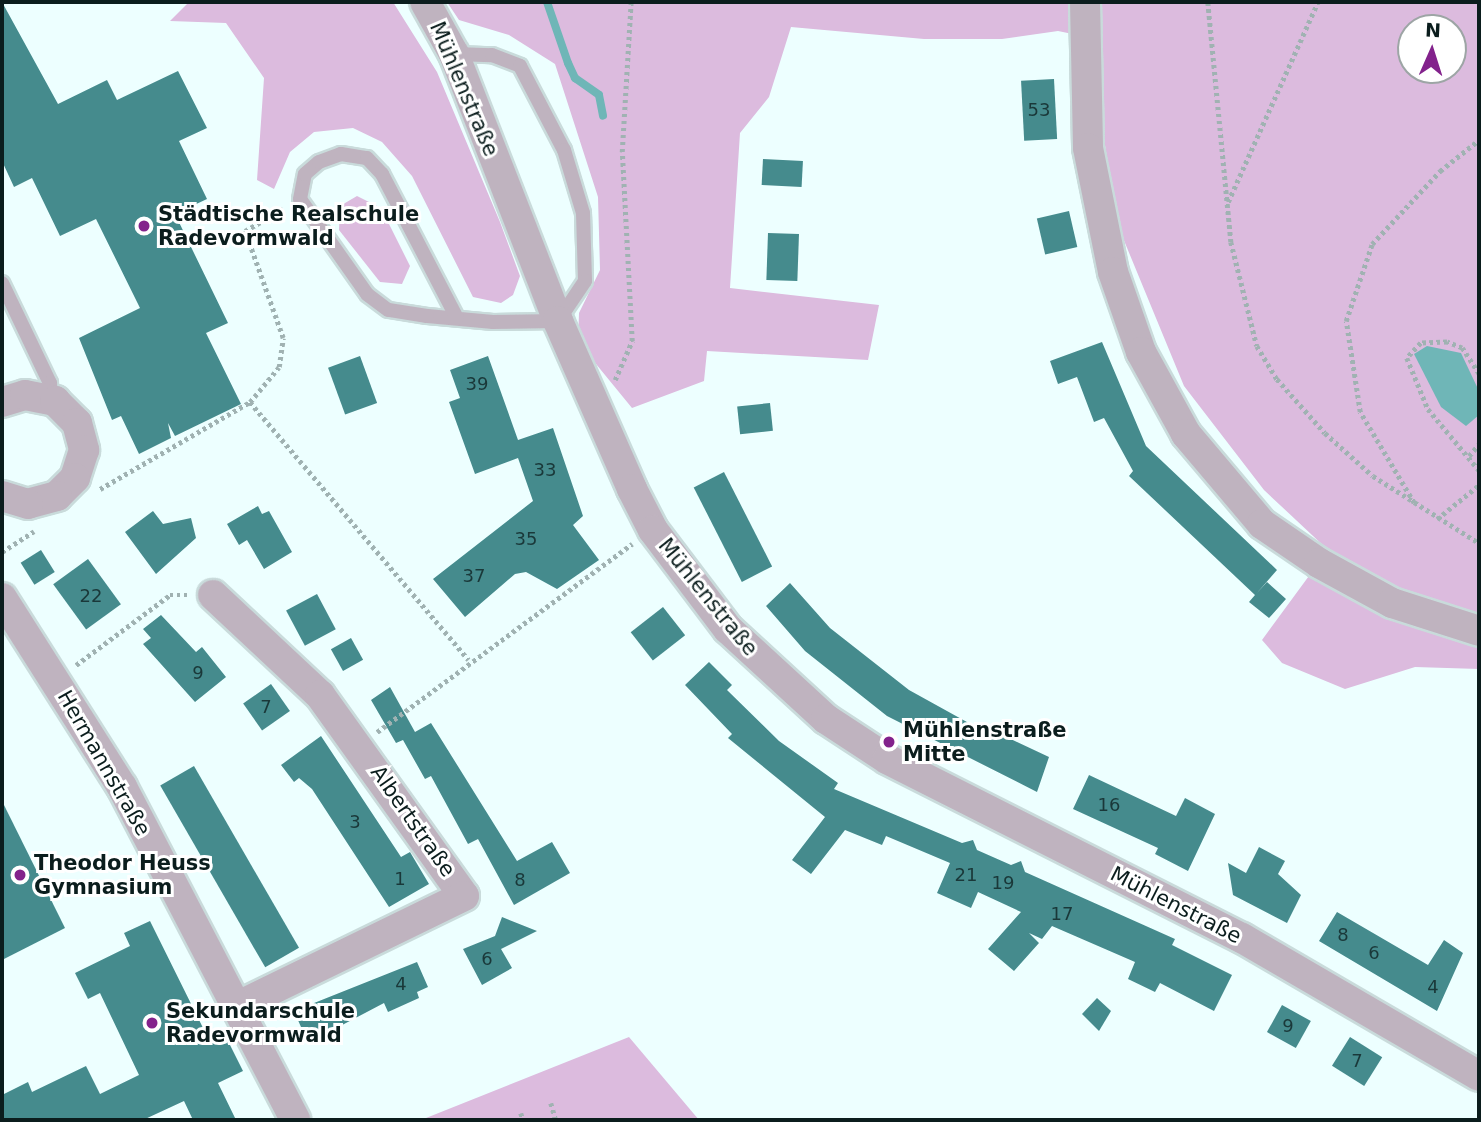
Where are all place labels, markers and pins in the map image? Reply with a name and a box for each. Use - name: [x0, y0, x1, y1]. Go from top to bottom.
- place label: Städtische Realschule Radevormwald: [158, 201, 419, 251]
- marker: Städtische Realschule Radevormwald: [136, 218, 152, 234]
- place label: Mühlenstraße Mitte: [903, 717, 1067, 767]
- marker: Mühlenstraße Mitte: [881, 734, 897, 750]
- place label: Theodor Heuss Gymnasium: [34, 850, 211, 900]
- marker: Theodor Heuss Gymnasium: [12, 867, 28, 883]
- place label: Sekundarschule Radevormwald: [166, 998, 355, 1048]
- marker: Sekundarschule Radevormwald: [144, 1015, 160, 1031]

